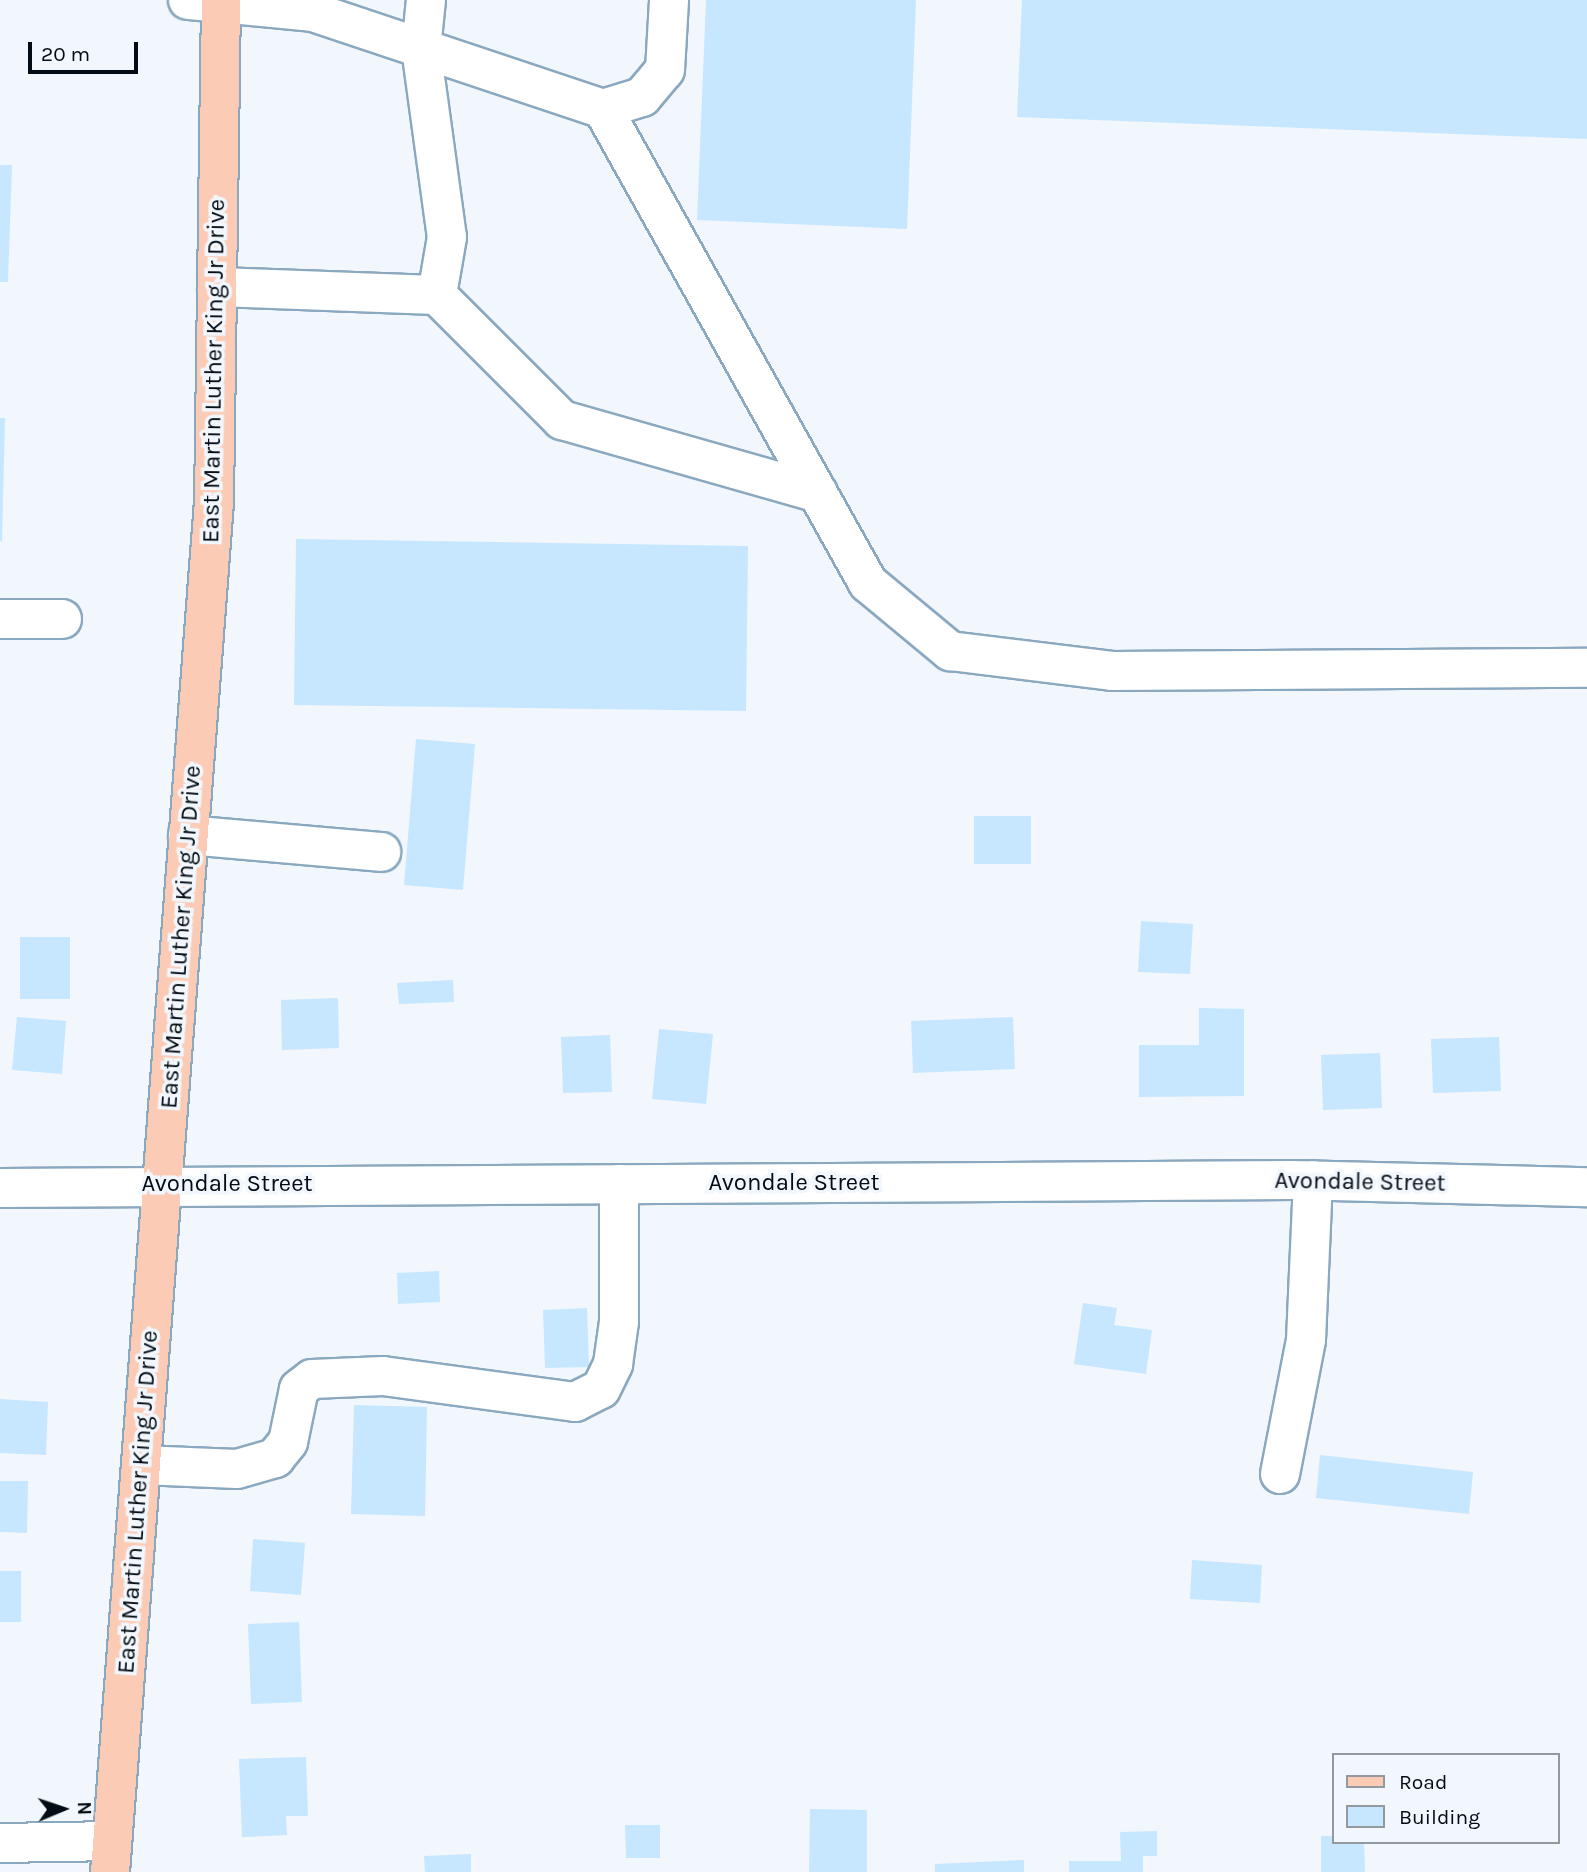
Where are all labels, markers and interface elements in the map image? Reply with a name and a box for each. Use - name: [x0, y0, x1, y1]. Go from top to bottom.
- scale bar: [32, 28, 142, 72]
- text: 20 m: [41, 42, 90, 66]
- street label: East Martin Luther King Jr Drive: [197, 199, 231, 543]
- street label: East Martin Luther King Jr Drive: [155, 764, 207, 1110]
- street label: Avondale Street: [1274, 1166, 1446, 1198]
- street label: Avondale Street: [709, 1169, 879, 1197]
- street label: Avondale Street: [142, 1170, 312, 1198]
- street label: East Martin Luther King Jr Drive: [112, 1329, 164, 1675]
- legend: [1332, 1753, 1559, 1844]
- text: Road: [1399, 1770, 1447, 1794]
- north arrow: [28, 1774, 98, 1844]
- text: N: [73, 1801, 95, 1815]
- text: Building: [1399, 1805, 1480, 1829]

